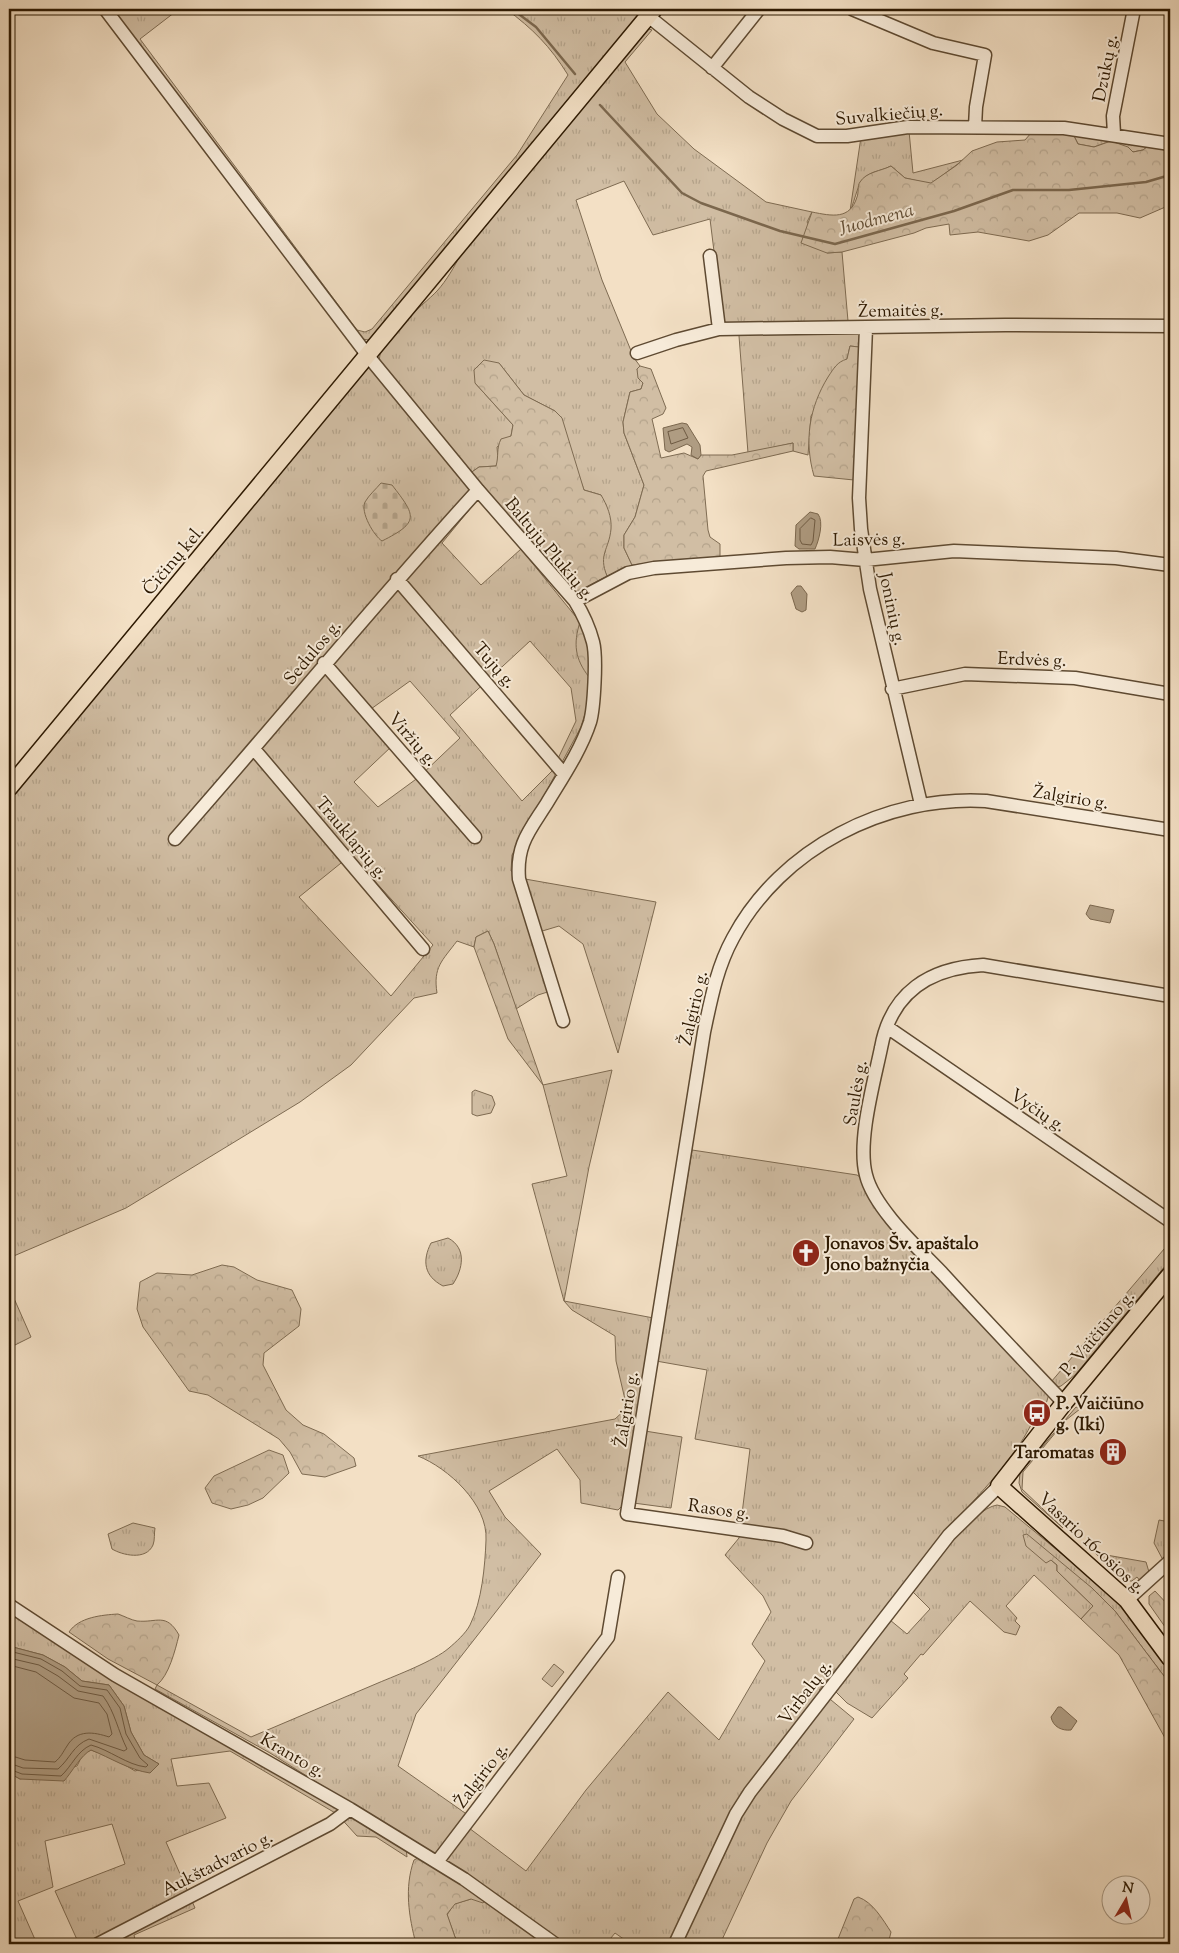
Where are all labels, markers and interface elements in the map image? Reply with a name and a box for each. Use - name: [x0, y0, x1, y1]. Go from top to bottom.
- street label: Dzūkų g.: [1088, 32, 1126, 104]
- street label: Suvalkiečių g.: [834, 98, 944, 134]
- water label: Juodmena: [835, 197, 917, 244]
- street label: Žemaitės g.: [858, 298, 944, 326]
- street label: Baltųjų Plukių g.: [497, 493, 600, 608]
- street label: Čičinų kel.: [137, 520, 212, 602]
- street label: Laisvės g.: [832, 527, 906, 555]
- street label: Joninių g.: [870, 570, 911, 648]
- street label: Sedulos g.: [278, 615, 349, 692]
- street label: Tujų g.: [466, 637, 521, 695]
- street label: Erdvės g.: [997, 647, 1067, 675]
- street label: Viržių g.: [380, 707, 442, 773]
- street label: Žalgirio g.: [1031, 780, 1110, 818]
- street label: Trauklapių g.: [308, 792, 393, 887]
- street label: Žalgirio g.: [674, 969, 716, 1048]
- street label: Saulės g.: [838, 1058, 876, 1128]
- street label: Vyčių g.: [1004, 1083, 1070, 1140]
- place label: Jonavos Šv. apaštalo Jono bažnyčia: [823, 1231, 979, 1279]
- church icon: Jonavos Šv. apaštalo Jono bažnyčia: [791, 1238, 821, 1268]
- street label: P. Vaičiūno g.: [1055, 1286, 1142, 1383]
- street label: Žalgirio g.: [609, 1370, 647, 1449]
- place label: P. Vaičiūno g. (Iki): [1056, 1392, 1144, 1439]
- bus stop icon: P. Vaičiūno g. (Iki): [1022, 1398, 1052, 1428]
- building icon: Taromatas: [1098, 1437, 1128, 1467]
- place label: Taromatas: [1014, 1441, 1094, 1467]
- street label: Vasario 16-osios g.: [1031, 1487, 1151, 1602]
- street label: Rasos g.: [686, 1494, 751, 1528]
- street label: Virbalų g.: [773, 1655, 840, 1731]
- street label: Kranto g.: [255, 1728, 329, 1786]
- street label: Žalgirio g.: [449, 1738, 516, 1814]
- street label: Aukštadvario g.: [158, 1826, 278, 1904]
- north arrow: [1102, 1876, 1152, 1926]
- text: N: [1121, 1878, 1135, 1900]

